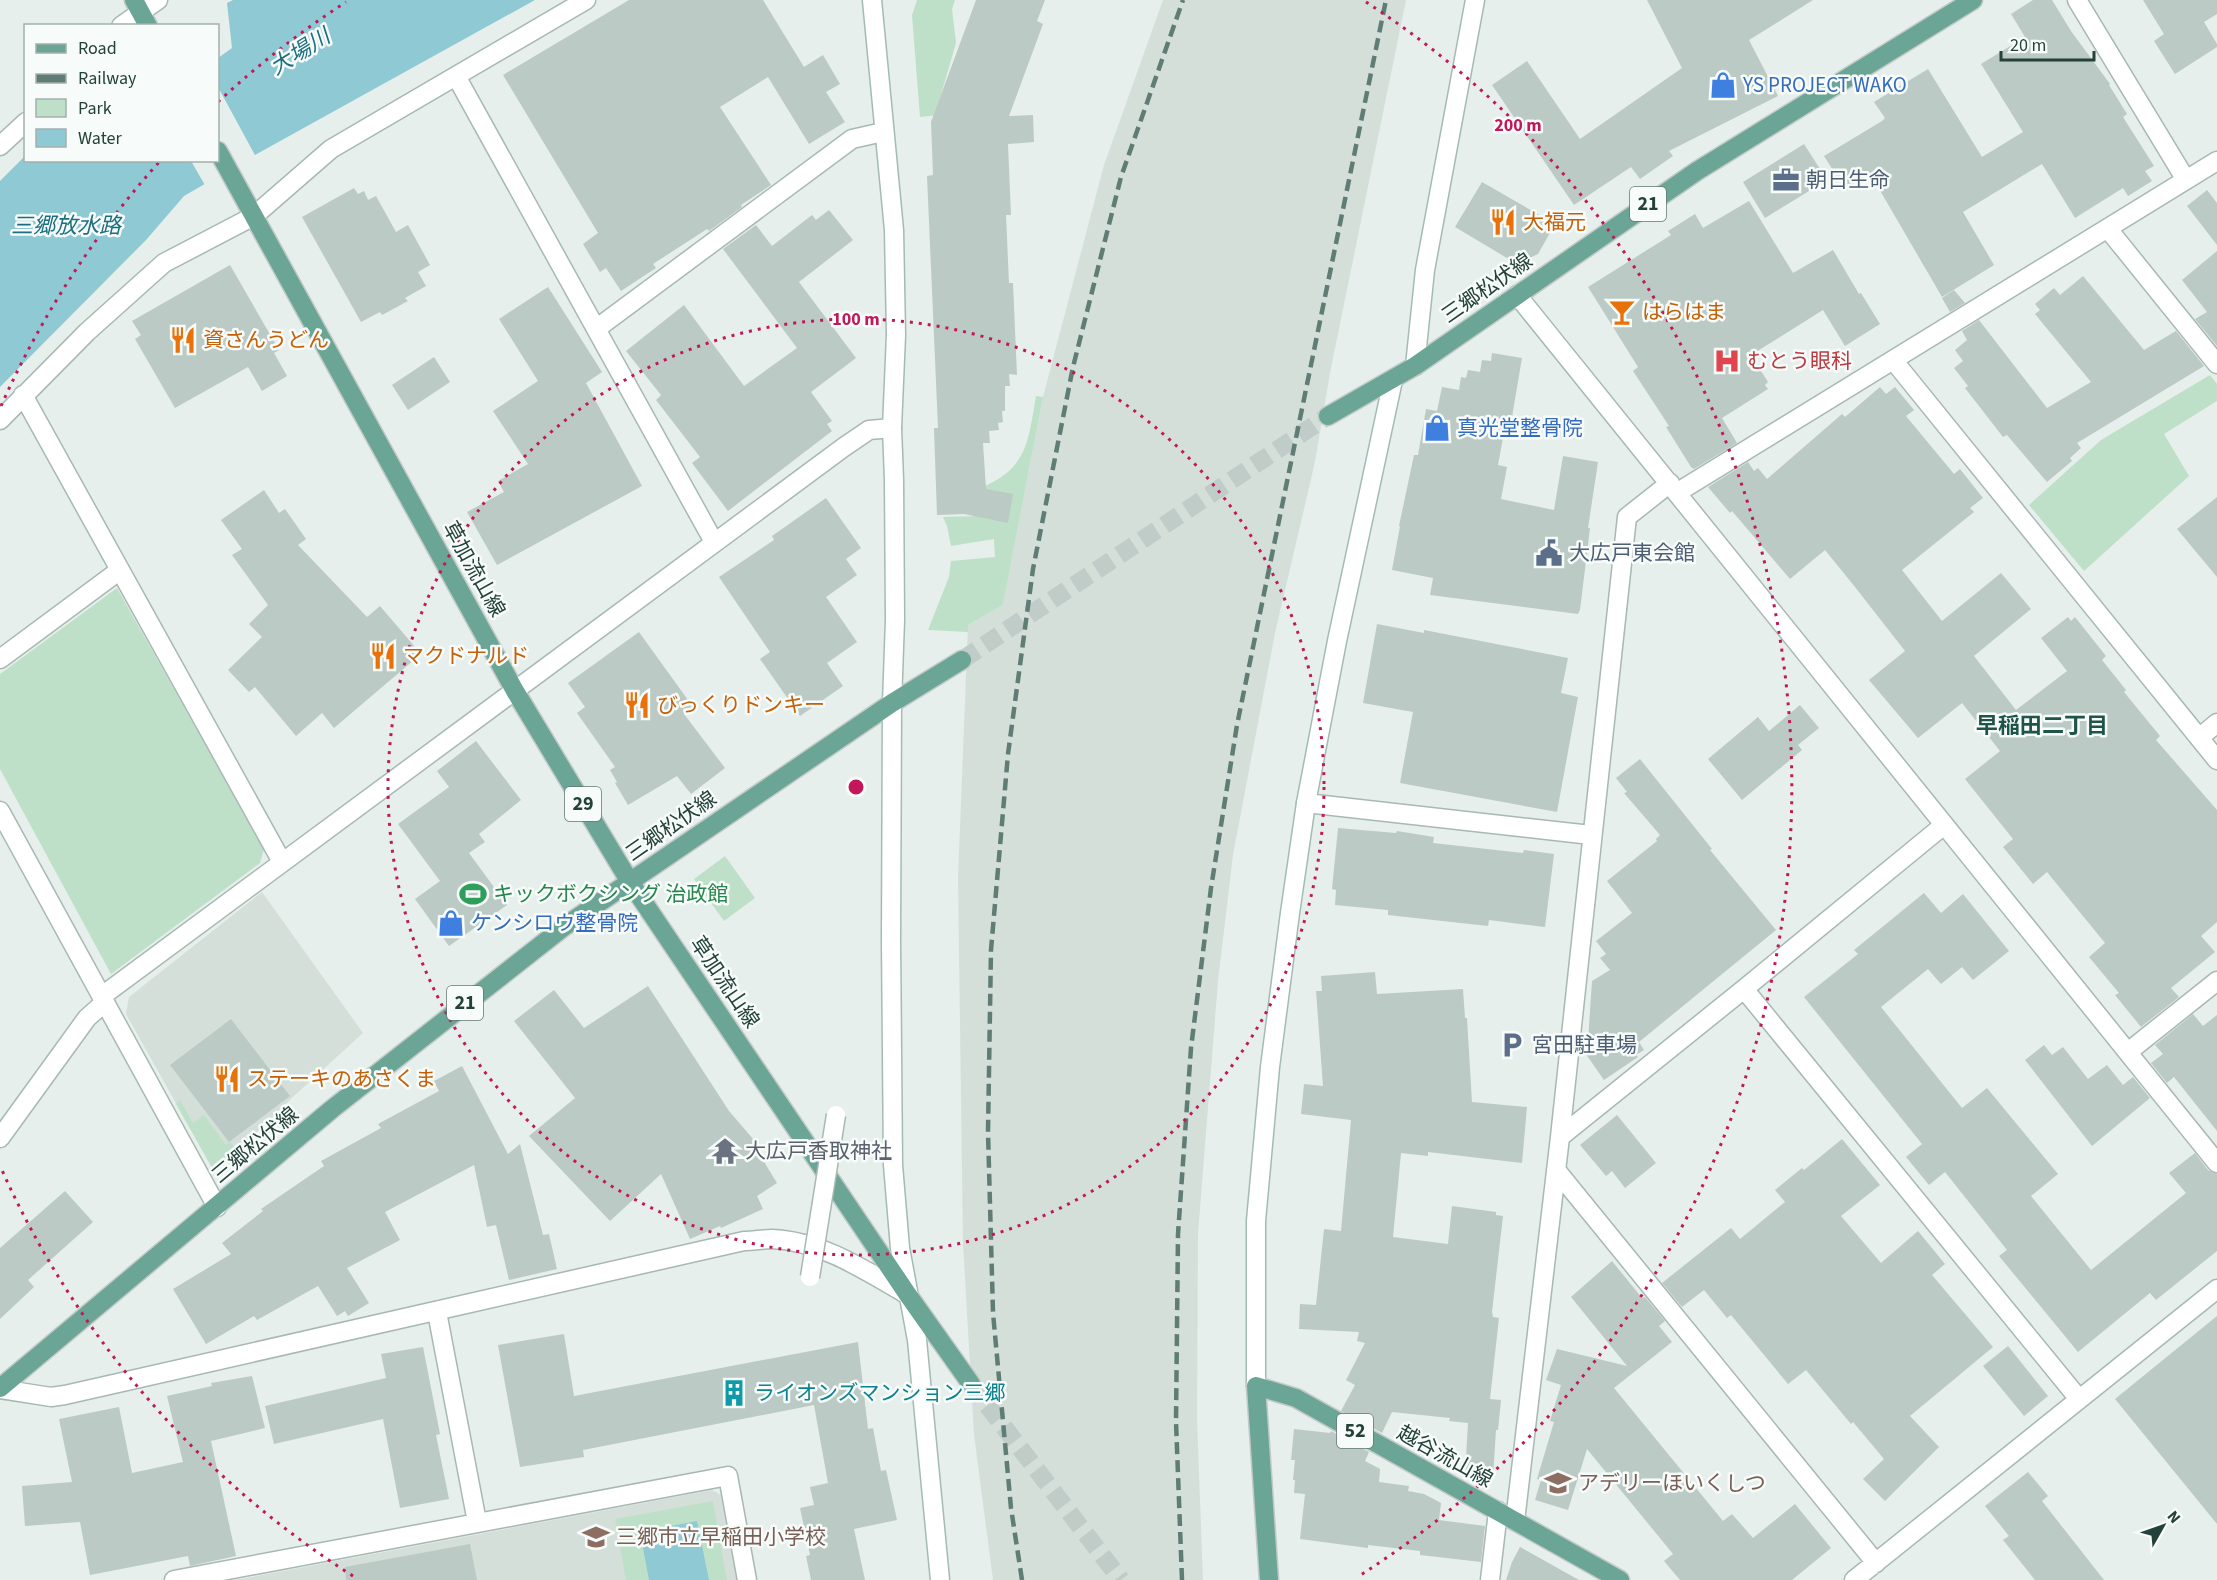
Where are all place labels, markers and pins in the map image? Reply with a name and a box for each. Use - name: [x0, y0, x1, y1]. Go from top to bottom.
- shop icon: YS PROJECT WAKO: [1708, 70, 1738, 100]
- place label: YS PROJECT WAKO: [1742, 70, 1907, 100]
- office icon: 朝日生命: [1771, 165, 1801, 195]
- place label: 朝日生命: [1806, 165, 1890, 195]
- restaurant icon: 大福元: [1488, 207, 1518, 237]
- place label: 大福元: [1523, 207, 1586, 237]
- bar icon: はらはま: [1607, 297, 1637, 327]
- place label: はらはま: [1642, 297, 1726, 327]
- restaurant icon: 資さんうどん: [168, 325, 198, 355]
- place label: 資さんうどん: [203, 325, 329, 355]
- hospital icon: むとう眼科: [1712, 346, 1742, 376]
- place label: むとう眼科: [1747, 346, 1852, 376]
- shop icon: 真光堂整骨院: [1422, 413, 1452, 443]
- place label: 真光堂整骨院: [1457, 413, 1583, 443]
- public building icon: 大広戸東会館: [1534, 538, 1564, 568]
- place label: 大広戸東会館: [1569, 538, 1695, 568]
- restaurant icon: マクドナルド: [368, 641, 398, 671]
- place label: マクドナルド: [403, 641, 529, 671]
- restaurant icon: びっくりドンキー: [622, 690, 652, 720]
- place label: びっくりドンキー: [657, 690, 825, 720]
- centre of rings: [846, 777, 866, 797]
- sports icon: キックボクシング 治政館: [458, 879, 488, 909]
- place label: キックボクシング 治政館: [493, 879, 728, 909]
- shop icon: ケンシロウ整骨院: [436, 908, 466, 938]
- place label: ケンシロウ整骨院: [471, 908, 638, 938]
- parking icon: 宮田駐車場: [1497, 1030, 1527, 1060]
- place label: 宮田駐車場: [1532, 1030, 1637, 1060]
- restaurant icon: ステーキのあさくま: [212, 1064, 242, 1094]
- place label: ステーキのあさくま: [247, 1064, 436, 1094]
- temple icon: 大広戸香取神社: [710, 1136, 740, 1166]
- place label: 大広戸香取神社: [745, 1136, 892, 1166]
- building icon: ライオンズマンション三郷: [719, 1378, 749, 1408]
- place label: ライオンズマンション三郷: [754, 1378, 1006, 1408]
- school or university icon: アデリーほいくしつ: [1543, 1468, 1573, 1498]
- place label: アデリーほいくしつ: [1578, 1468, 1766, 1498]
- school or university icon: 三郷市立早稲田小学校: [581, 1522, 611, 1552]
- place label: 三郷市立早稲田小学校: [616, 1522, 826, 1552]

